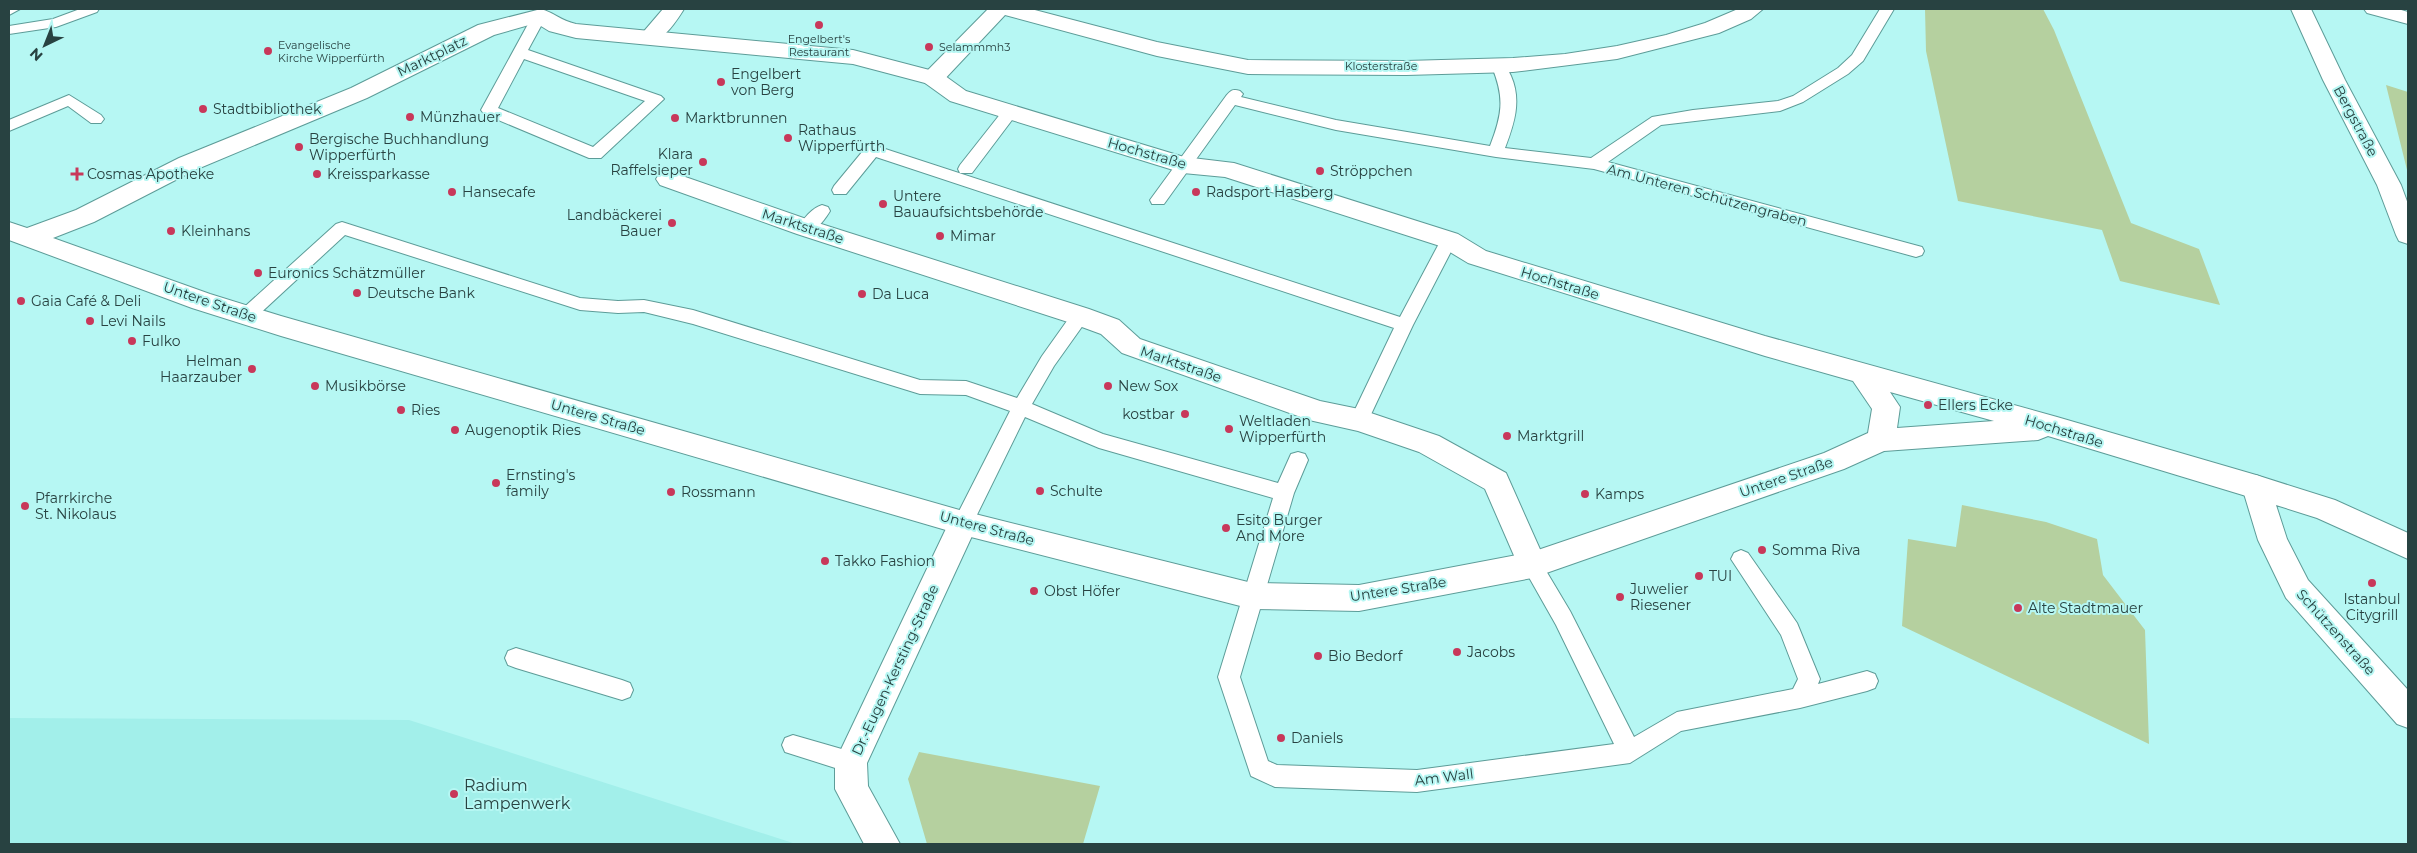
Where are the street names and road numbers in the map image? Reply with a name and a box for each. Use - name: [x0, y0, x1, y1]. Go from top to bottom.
- street label: Marktplatz: [394, 31, 470, 81]
- street label: Klosterstraße: [1345, 59, 1418, 73]
- street label: Bergstraße: [2330, 82, 2382, 160]
- street label: Hochstraße: [1106, 133, 1188, 173]
- street label: Am Unteren Schützengraben: [1605, 160, 1809, 230]
- street label: Marktstraße: [760, 204, 846, 248]
- street label: Hochstraße: [1519, 263, 1601, 303]
- street label: Untere Straße: [161, 278, 259, 326]
- street label: Marktstraße: [1138, 342, 1224, 386]
- street label: Untere Straße: [549, 395, 647, 439]
- street label: Hochstraße: [2023, 411, 2105, 451]
- street label: Untere Straße: [1737, 453, 1835, 501]
- street label: Untere Straße: [938, 507, 1036, 549]
- street label: Untere Straße: [1348, 572, 1448, 606]
- street label: Dr.-Eugen-Kersting-Straße: [847, 582, 943, 758]
- street label: Schützenstraße: [2293, 585, 2379, 679]
- street label: Am Wall: [1414, 764, 1474, 790]

